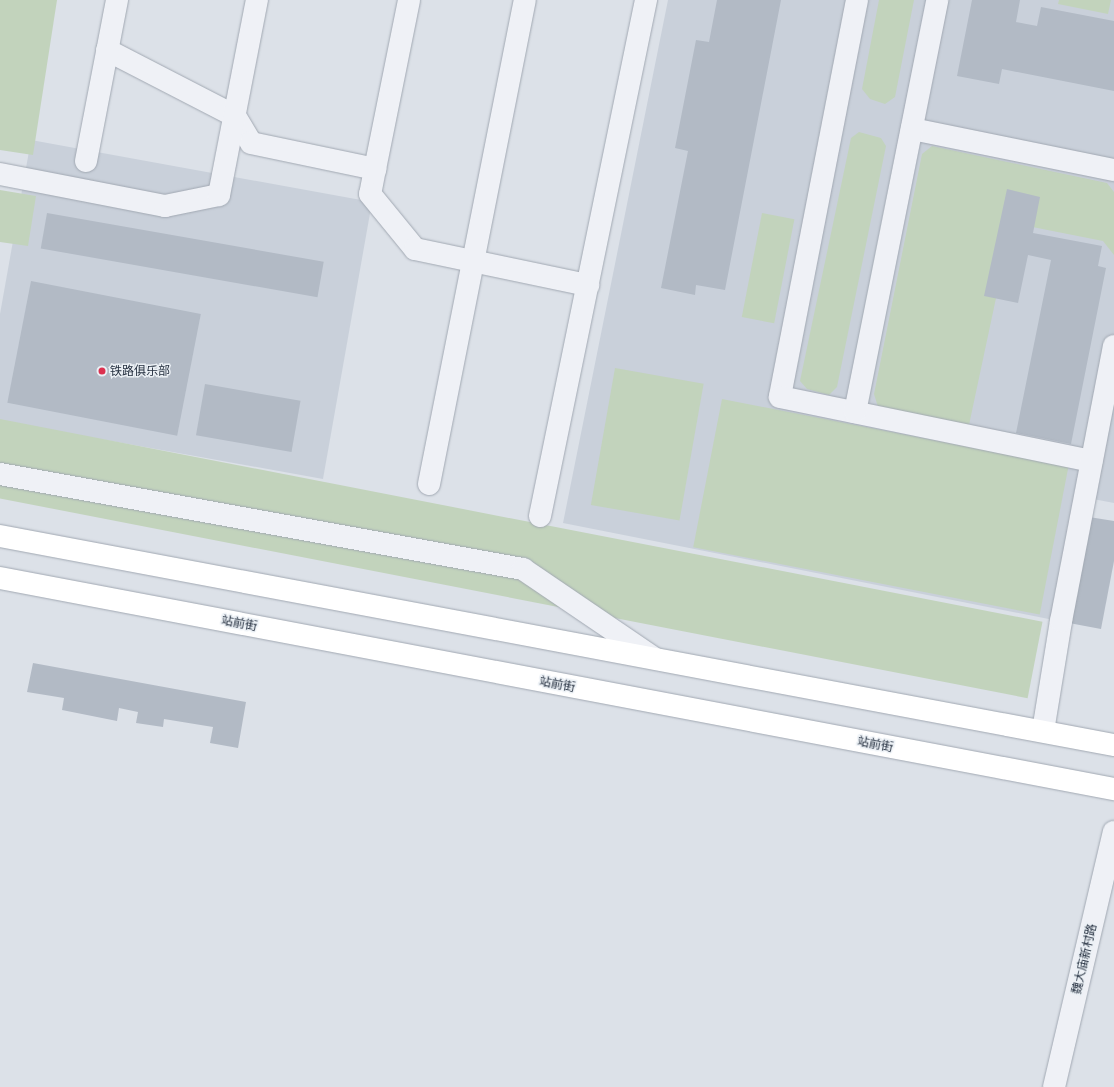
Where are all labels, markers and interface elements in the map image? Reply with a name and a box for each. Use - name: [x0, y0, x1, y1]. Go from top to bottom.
- place label: 铁路俱乐部: [110, 364, 170, 378]
- marker: 铁路俱乐部: [97, 366, 107, 376]
- street label: 站前街: [220, 612, 258, 634]
- street label: 站前街: [538, 673, 576, 695]
- street label: 站前街: [856, 733, 894, 755]
- street label: 魏大庙新村路: [1069, 922, 1099, 996]

